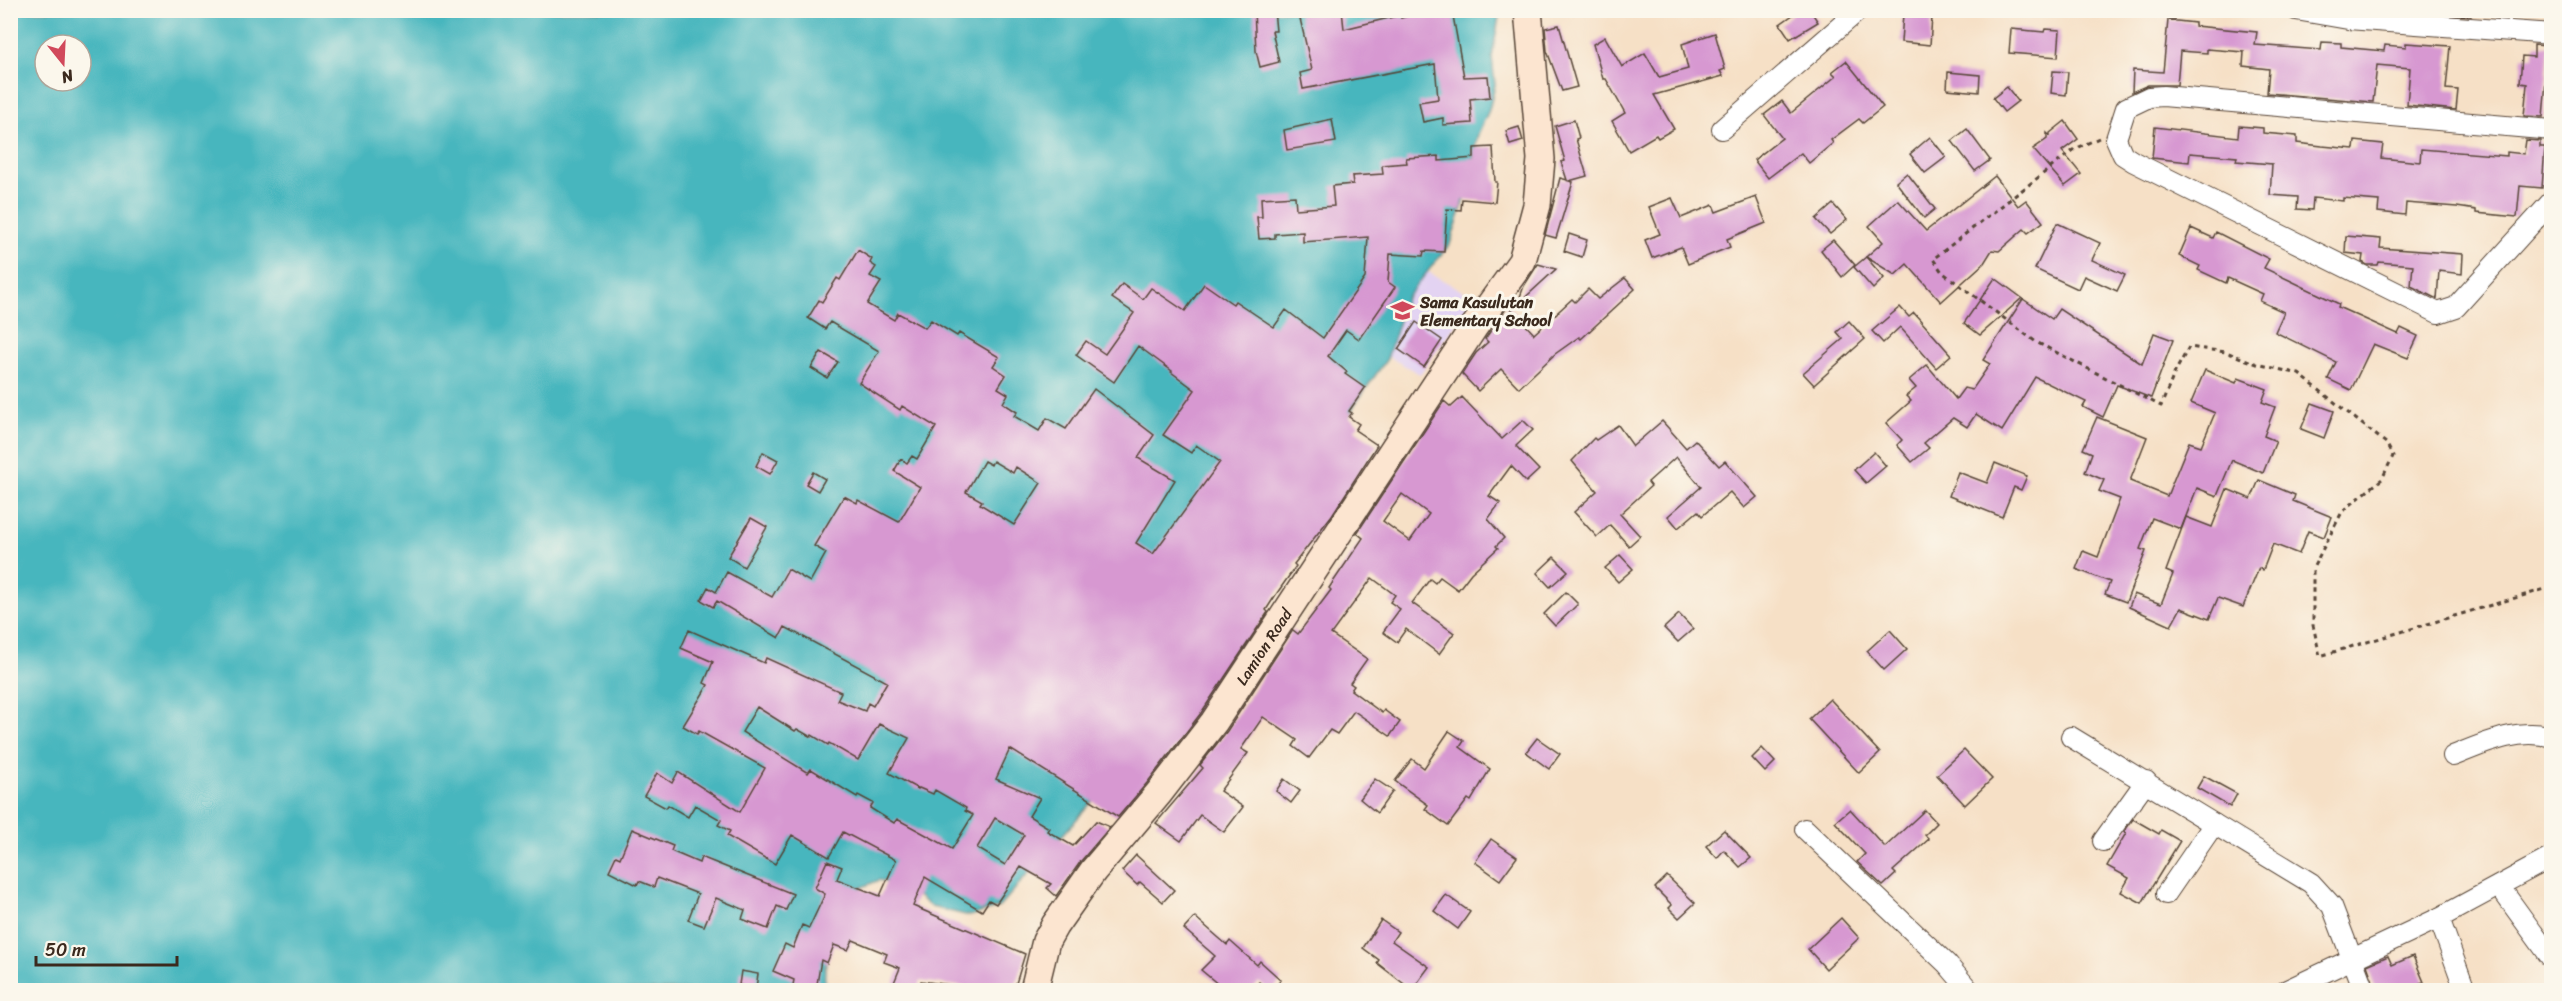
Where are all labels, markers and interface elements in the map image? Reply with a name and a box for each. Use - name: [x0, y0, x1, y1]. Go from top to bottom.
- north arrow: [33, 33, 93, 93]
- text: N: [57, 61, 78, 93]
- place label: Sama Kasulutan Elementary School: [1419, 288, 1553, 335]
- school or university icon: Sama Kasulutan Elementary School: [1389, 298, 1415, 324]
- street label: Lamion Road: [1227, 601, 1301, 691]
- scale bar: [36, 929, 177, 967]
- text: 50 m: [45, 934, 86, 966]

